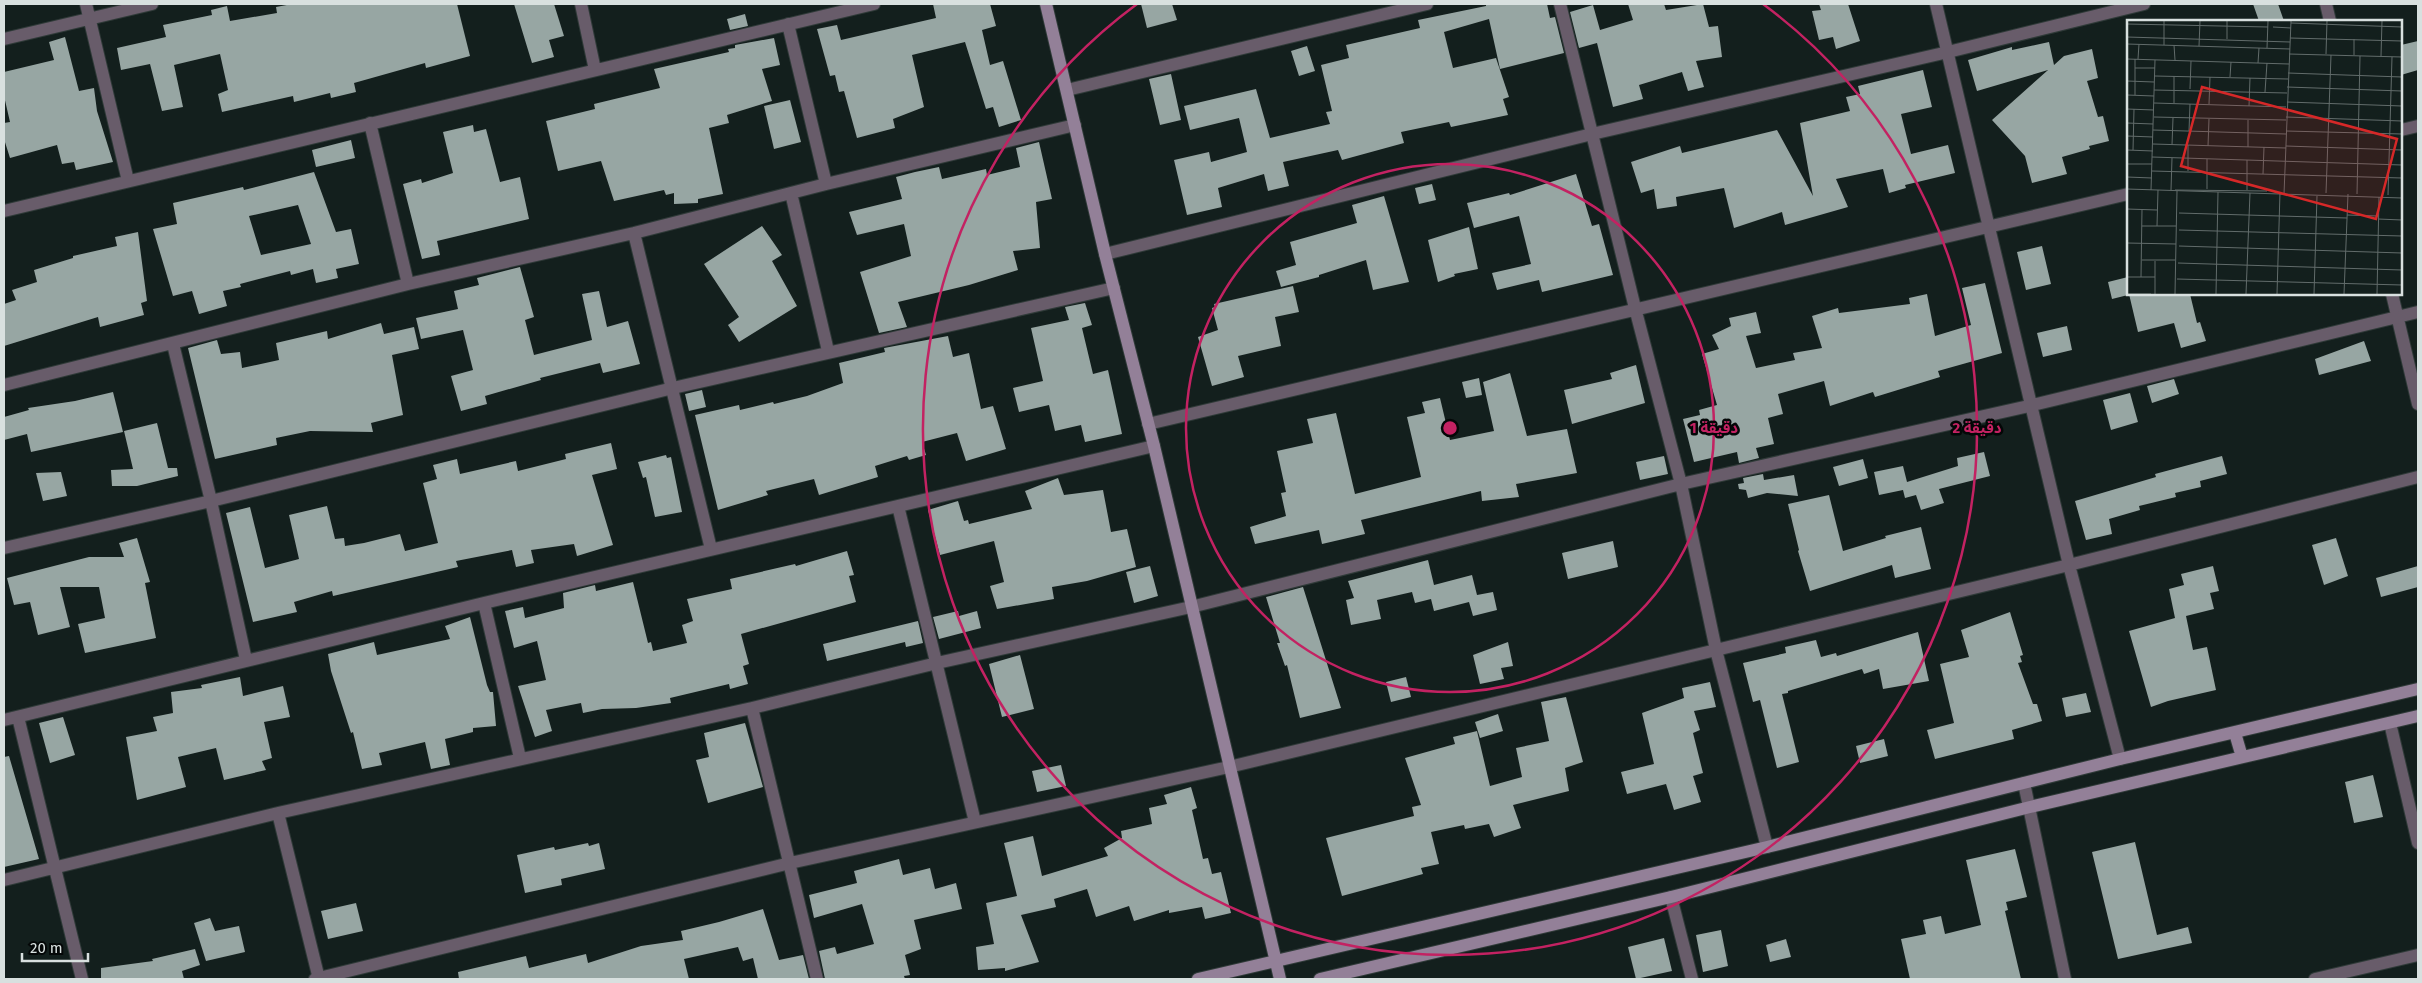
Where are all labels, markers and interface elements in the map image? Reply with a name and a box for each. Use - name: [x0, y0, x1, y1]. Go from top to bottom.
- inset map: [2127, 20, 2402, 295]
- centre of rings: [1441, 419, 1459, 437]
- text: 1 دقيقة: [1690, 419, 1738, 437]
- text: 2 دقيقة: [1952, 419, 2002, 437]
- scale bar: [22, 930, 89, 962]
- text: 20 m: [30, 939, 63, 957]

